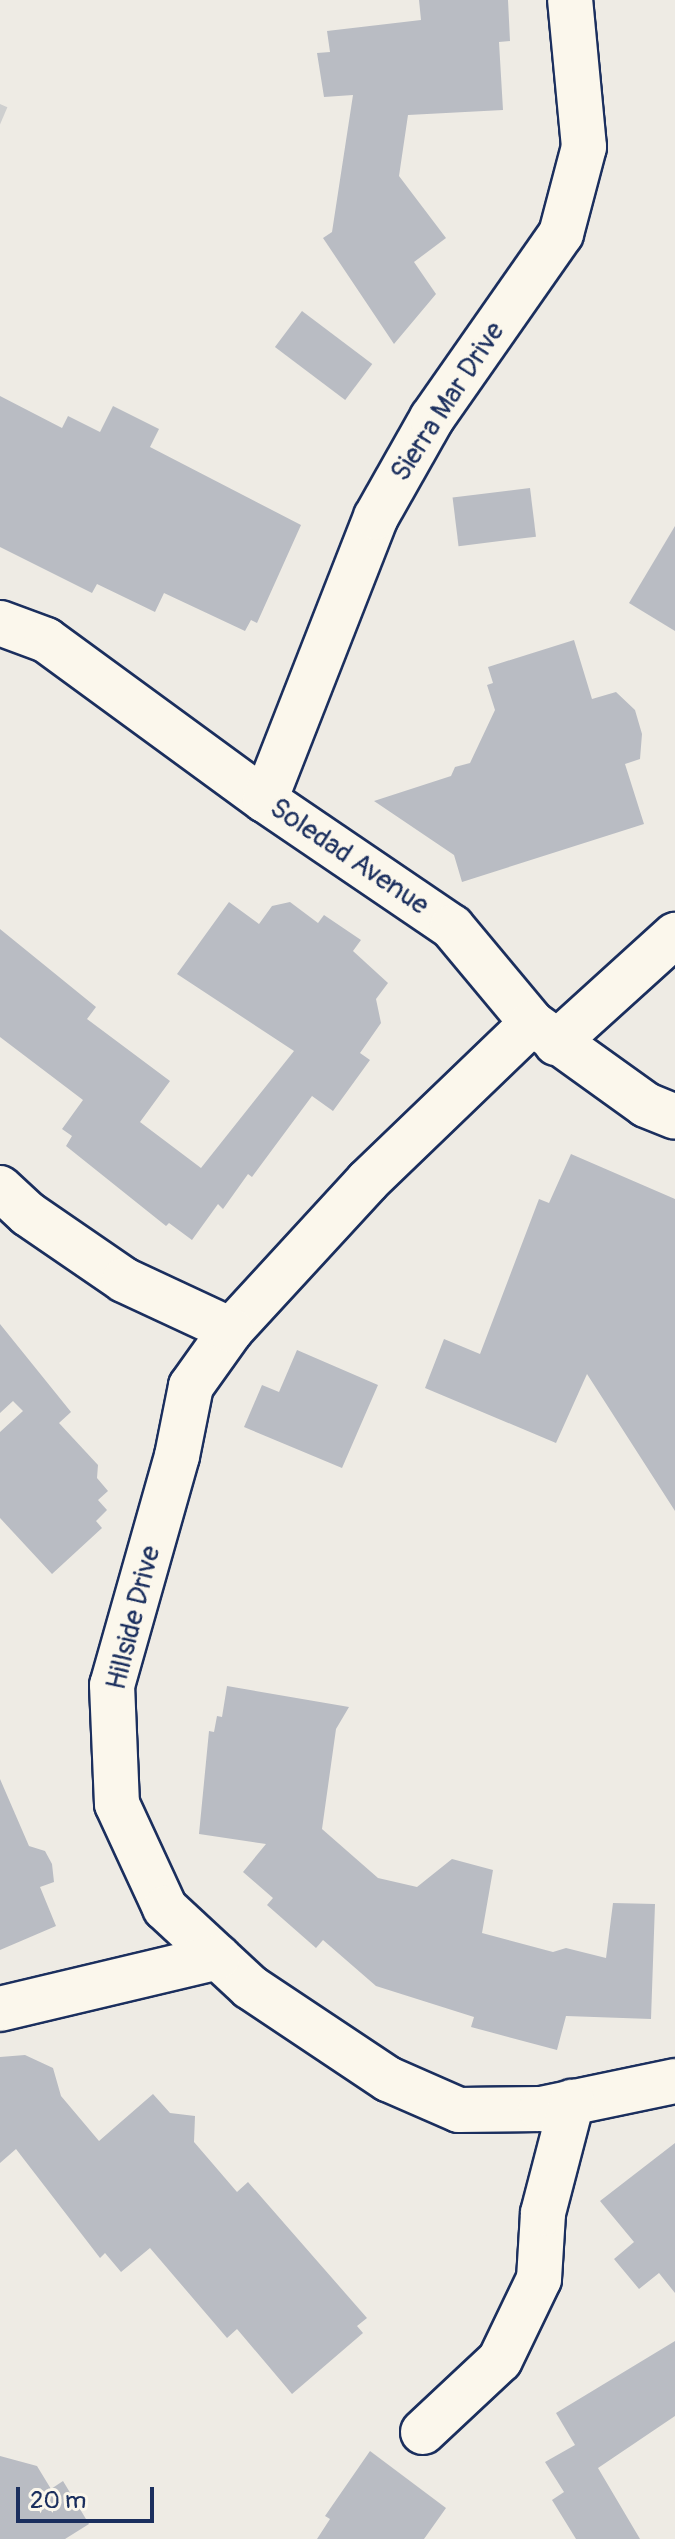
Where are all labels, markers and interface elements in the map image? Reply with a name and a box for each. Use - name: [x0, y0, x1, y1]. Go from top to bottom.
- street label: Sierra Mar Drive: [384, 316, 512, 488]
- street label: Soledad Avenue: [263, 792, 435, 922]
- street label: Hillside Drive: [100, 1543, 168, 1693]
- scale bar: [20, 2471, 158, 2521]
- text: 20 m: [30, 2486, 86, 2515]

